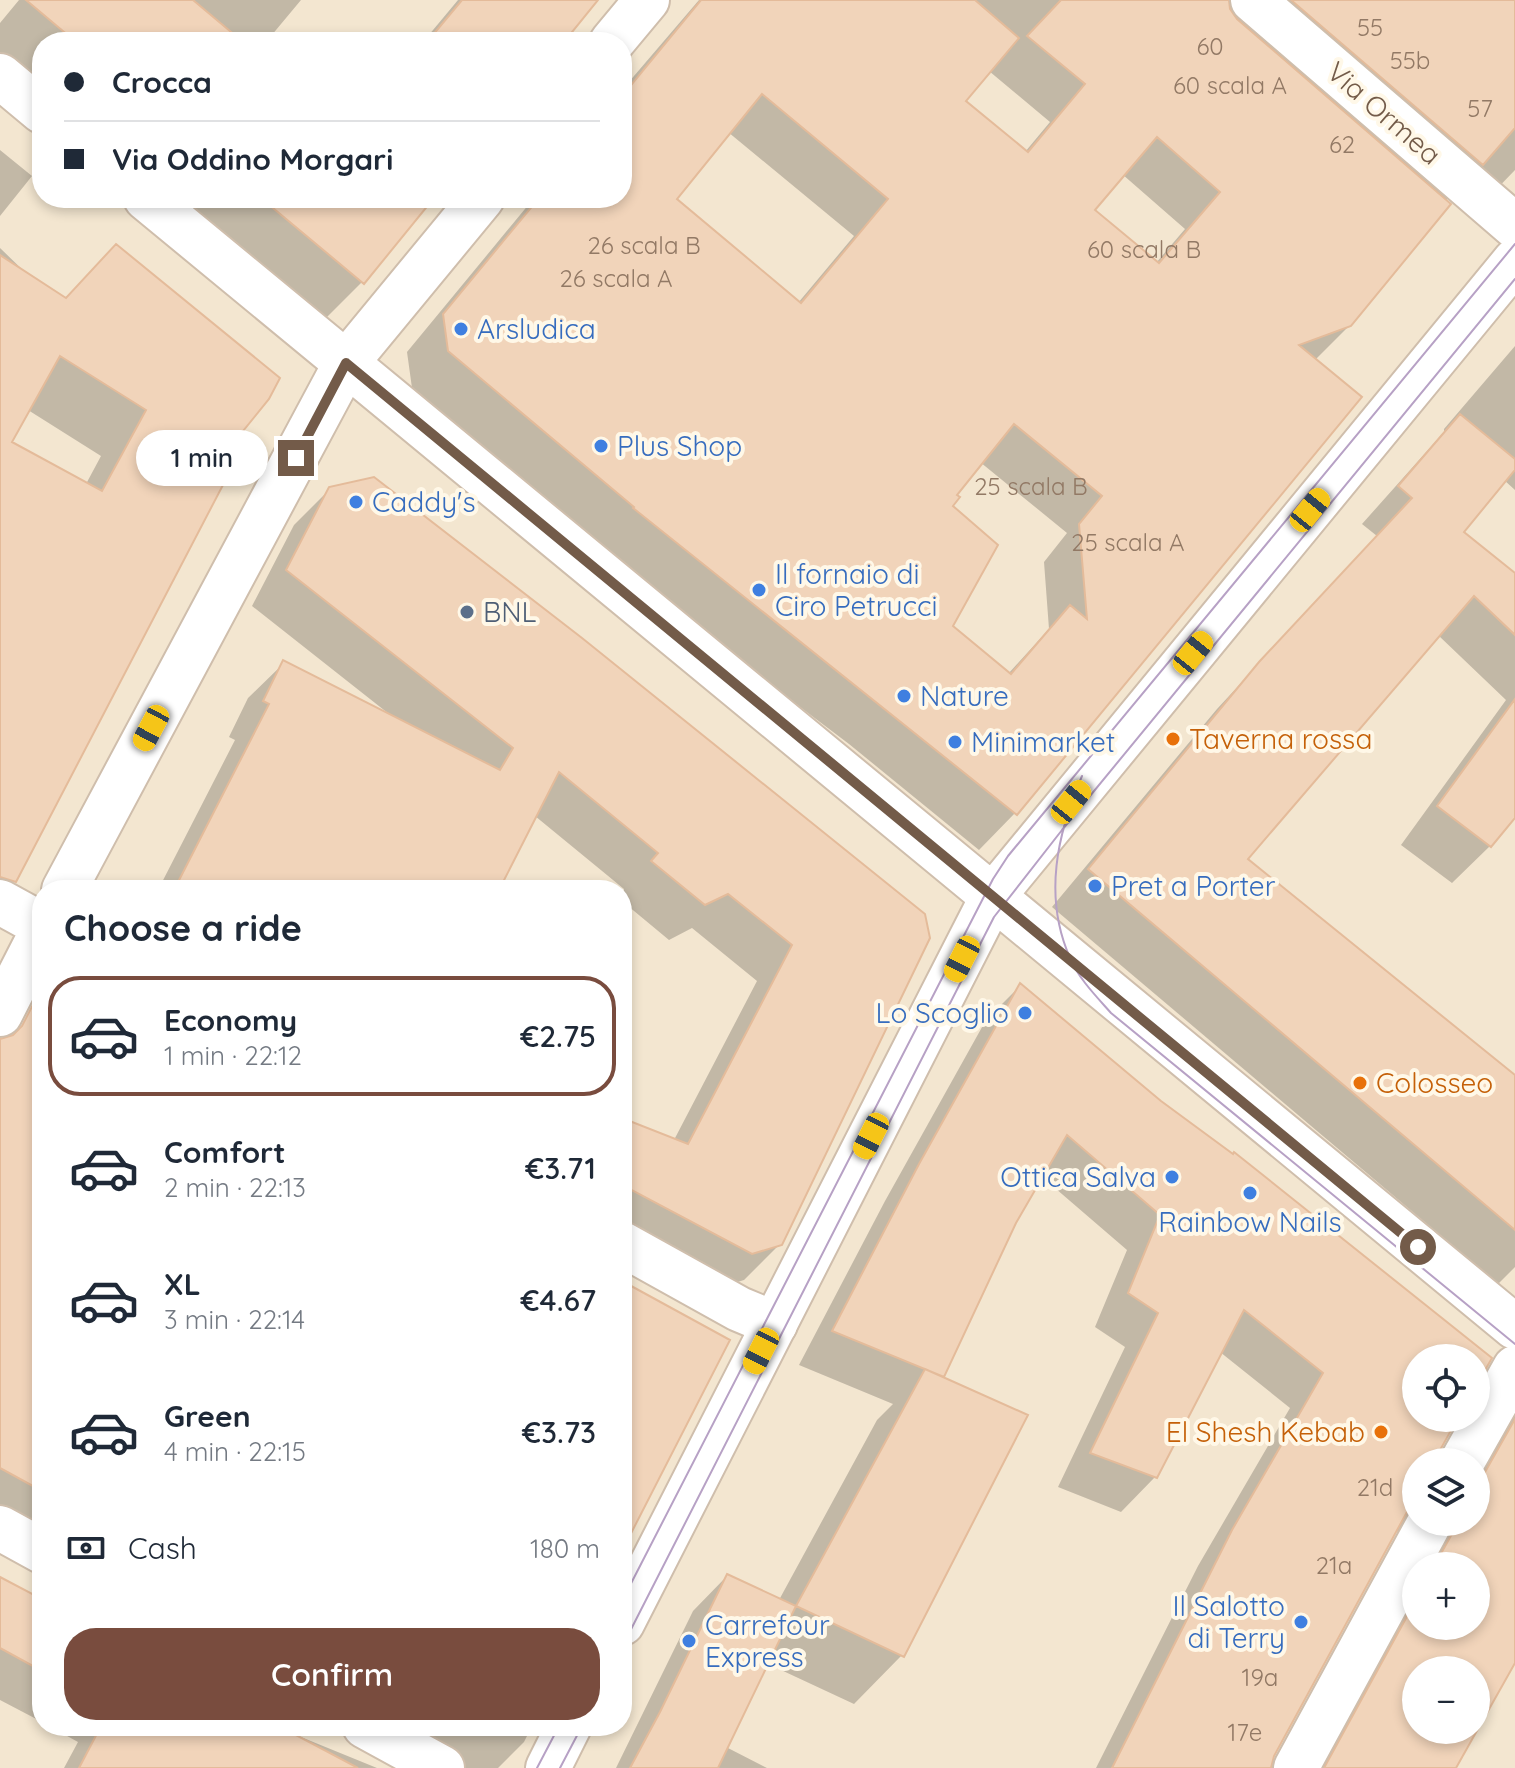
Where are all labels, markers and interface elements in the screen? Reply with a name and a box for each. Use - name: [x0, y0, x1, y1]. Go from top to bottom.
- house number: 55: [1357, 12, 1383, 42]
- house number: 60: [1196, 31, 1224, 61]
- house number: 55b: [1390, 45, 1430, 75]
- street label: Via Ormea: [1320, 54, 1449, 172]
- text: Crocca: [112, 63, 212, 101]
- house number: 60 scala A: [1173, 70, 1287, 100]
- house number: 57: [1467, 93, 1493, 123]
- house number: 62: [1329, 129, 1355, 159]
- text: Via Oddino Morgari: [112, 140, 393, 178]
- house number: 26 scala B: [587, 230, 701, 260]
- house number: 60 scala B: [1087, 234, 1201, 264]
- house number: 26 scala A: [559, 263, 673, 293]
- place label: Arsludica: [477, 311, 596, 346]
- marker: Arsludica: [452, 320, 470, 338]
- place label: Plus Shop: [617, 428, 742, 463]
- callout: 1 min: [136, 430, 268, 486]
- marker: Plus Shop: [592, 437, 610, 455]
- route end: [278, 440, 314, 476]
- text: 1 min: [171, 441, 233, 474]
- house number: 25 scala B: [974, 471, 1088, 501]
- place label: Caddy's: [372, 484, 476, 519]
- car: [1286, 484, 1334, 536]
- marker: Caddy's: [347, 493, 365, 511]
- house number: 25 scala A: [1071, 527, 1185, 557]
- place label: Il fornaio di Ciro Petrucci: [775, 556, 937, 623]
- marker: Il fornaio di Ciro Petrucci: [750, 581, 768, 599]
- place label: BNL: [483, 594, 537, 629]
- marker: BNL: [458, 603, 476, 621]
- car: [1169, 627, 1217, 679]
- place label: Nature: [920, 678, 1009, 713]
- marker: Nature: [895, 687, 913, 705]
- car: [129, 701, 173, 755]
- place label: Taverna rossa: [1189, 721, 1372, 756]
- place label: Minimarket: [971, 724, 1115, 759]
- marker: Taverna rossa: [1164, 730, 1182, 748]
- marker: Minimarket: [946, 733, 964, 751]
- car: [1047, 776, 1095, 828]
- place label: Pret a Porter: [1111, 868, 1276, 903]
- marker: Pret a Porter: [1086, 877, 1104, 895]
- text: Choose a ride: [64, 905, 302, 950]
- car: [940, 932, 984, 986]
- place label: Lo Scoglio: [876, 995, 1009, 1030]
- icon: car: [68, 1000, 140, 1072]
- text: Economy: [164, 1001, 297, 1039]
- marker: Lo Scoglio: [1016, 1004, 1034, 1022]
- text: €2.75: [520, 1017, 596, 1055]
- text: 1 min · 22:12: [164, 1039, 302, 1072]
- place label: Colosseo: [1376, 1065, 1493, 1100]
- marker: Colosseo: [1351, 1074, 1369, 1092]
- car: [849, 1109, 893, 1163]
- icon: car: [68, 1132, 140, 1204]
- text: Comfort: [164, 1133, 285, 1171]
- text: €3.71: [525, 1149, 596, 1187]
- place label: Ottica Salva: [1000, 1159, 1156, 1194]
- marker: Ottica Salva: [1163, 1168, 1181, 1186]
- text: 2 min · 22:13: [164, 1171, 306, 1204]
- marker: Rainbow Nails: [1241, 1184, 1259, 1202]
- place label: Rainbow Nails: [1158, 1204, 1342, 1239]
- route start: [1400, 1229, 1436, 1265]
- icon: car: [68, 1264, 140, 1336]
- text: XL: [164, 1265, 201, 1303]
- text: €4.67: [520, 1281, 596, 1319]
- text: 3 min · 22:14: [164, 1303, 305, 1336]
- car: [739, 1324, 783, 1378]
- map controls: [1402, 1344, 1490, 1744]
- button: locate: [1402, 1344, 1490, 1432]
- icon: car: [68, 1396, 140, 1468]
- text: Green: [164, 1397, 251, 1435]
- text: €3.73: [522, 1413, 596, 1451]
- place label: El Shesh Kebab: [1166, 1414, 1365, 1449]
- marker: El Shesh Kebab: [1372, 1423, 1390, 1441]
- text: 4 min · 22:15: [164, 1435, 306, 1468]
- button: layers: [1402, 1448, 1490, 1536]
- house number: 21d: [1357, 1472, 1393, 1502]
- icon: cash: [64, 1526, 108, 1570]
- text: Cash: [128, 1529, 197, 1567]
- text: 180 m: [530, 1532, 600, 1565]
- house number: 21a: [1316, 1550, 1352, 1580]
- button: +: [1402, 1552, 1490, 1640]
- place label: Il Salotto di Terry: [1172, 1588, 1285, 1655]
- place label: Carrefour Express: [705, 1607, 830, 1674]
- marker: Il Salotto di Terry: [1292, 1613, 1310, 1631]
- button: Confirm: [64, 1628, 600, 1720]
- marker: Carrefour Express: [680, 1632, 698, 1650]
- button: −: [1402, 1656, 1490, 1744]
- house number: 19a: [1242, 1662, 1278, 1692]
- house number: 17e: [1228, 1717, 1262, 1747]

